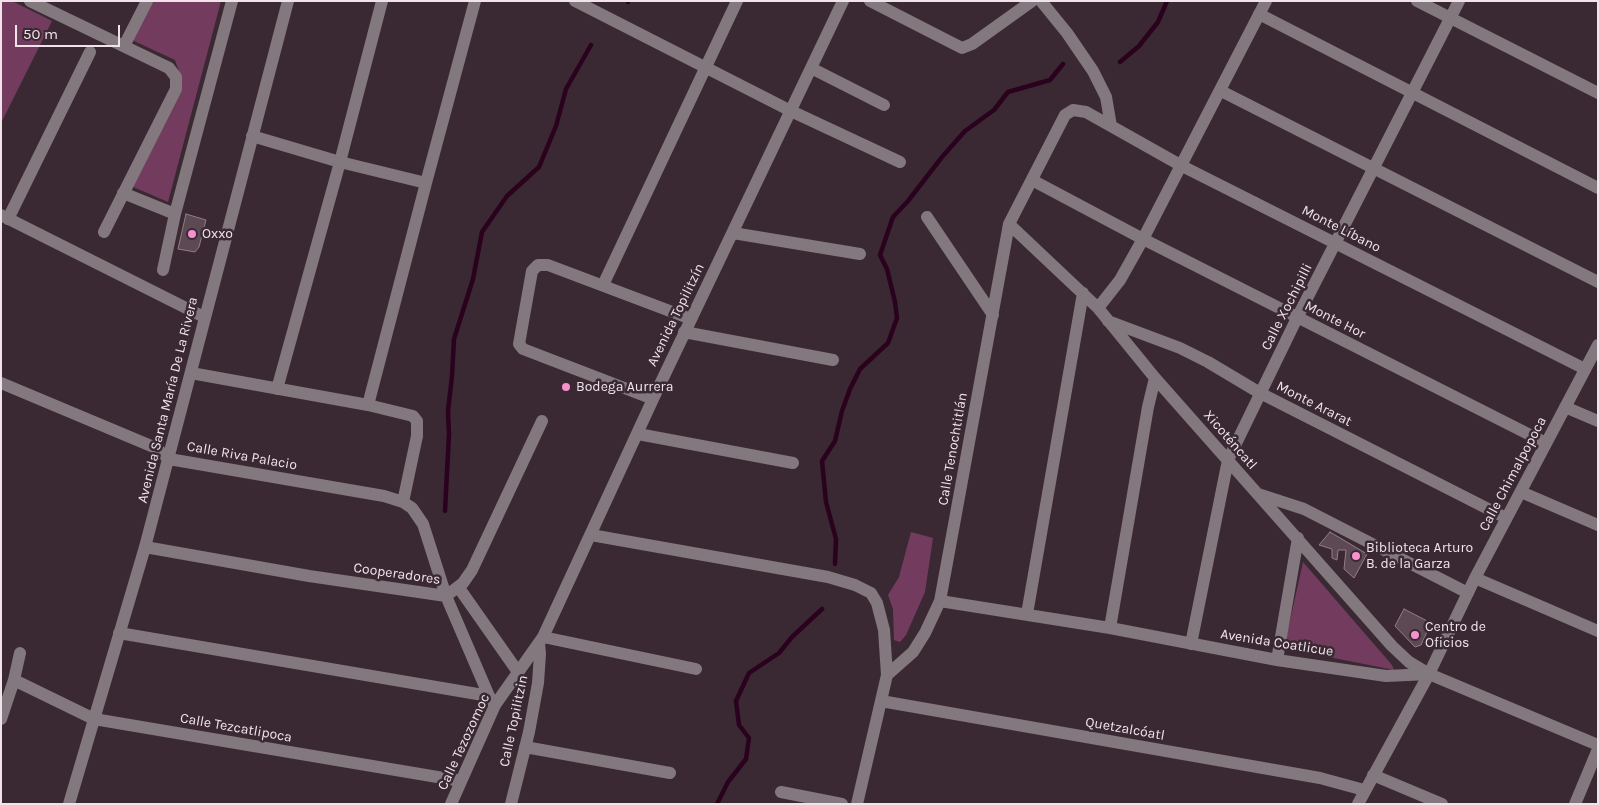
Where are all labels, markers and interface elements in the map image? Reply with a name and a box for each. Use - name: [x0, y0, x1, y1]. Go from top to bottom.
- scale bar: [18, 15, 122, 47]
- text: 50 m: [23, 25, 58, 43]
- street label: Monte Líbano: [1299, 202, 1383, 256]
- place label: Oxxo: [202, 226, 233, 242]
- marker: Oxxo: [186, 228, 198, 240]
- street label: Avenida Topilitzín: [644, 261, 708, 369]
- street label: Calle Xochipilli: [1258, 261, 1316, 353]
- street label: Avenida Santa María De La Rivera: [134, 295, 202, 505]
- street label: Monte Hor: [1302, 298, 1368, 342]
- street label: Monte Ararat: [1273, 378, 1355, 430]
- place label: Bodega Aurrera: [576, 379, 673, 395]
- marker: Bodega Aurrera: [560, 381, 572, 393]
- street label: Calle Tenochtitlán: [935, 391, 971, 507]
- street label: Xicoténcatl: [1200, 407, 1260, 473]
- street label: Calle Chimalpopoca: [1476, 414, 1550, 534]
- street label: Calle Riva Palacio: [186, 438, 298, 474]
- place label: Biblioteca Arturo B. de la Garza: [1366, 540, 1473, 572]
- marker: Biblioteca Arturo B. de la Garza: [1350, 550, 1362, 562]
- street label: Cooperadores: [352, 560, 442, 588]
- place label: Centro de Oficios: [1425, 619, 1486, 652]
- street label: Avenida Coatlicue: [1219, 626, 1335, 660]
- marker: Centro de Oficios: [1409, 629, 1421, 641]
- street label: Calle Topilitzin: [496, 674, 532, 768]
- street label: Calle Tezozomoc: [434, 691, 494, 793]
- street label: Calle Tezcatlipoca: [179, 710, 293, 746]
- street label: Quetzalcóatl: [1084, 714, 1166, 744]

